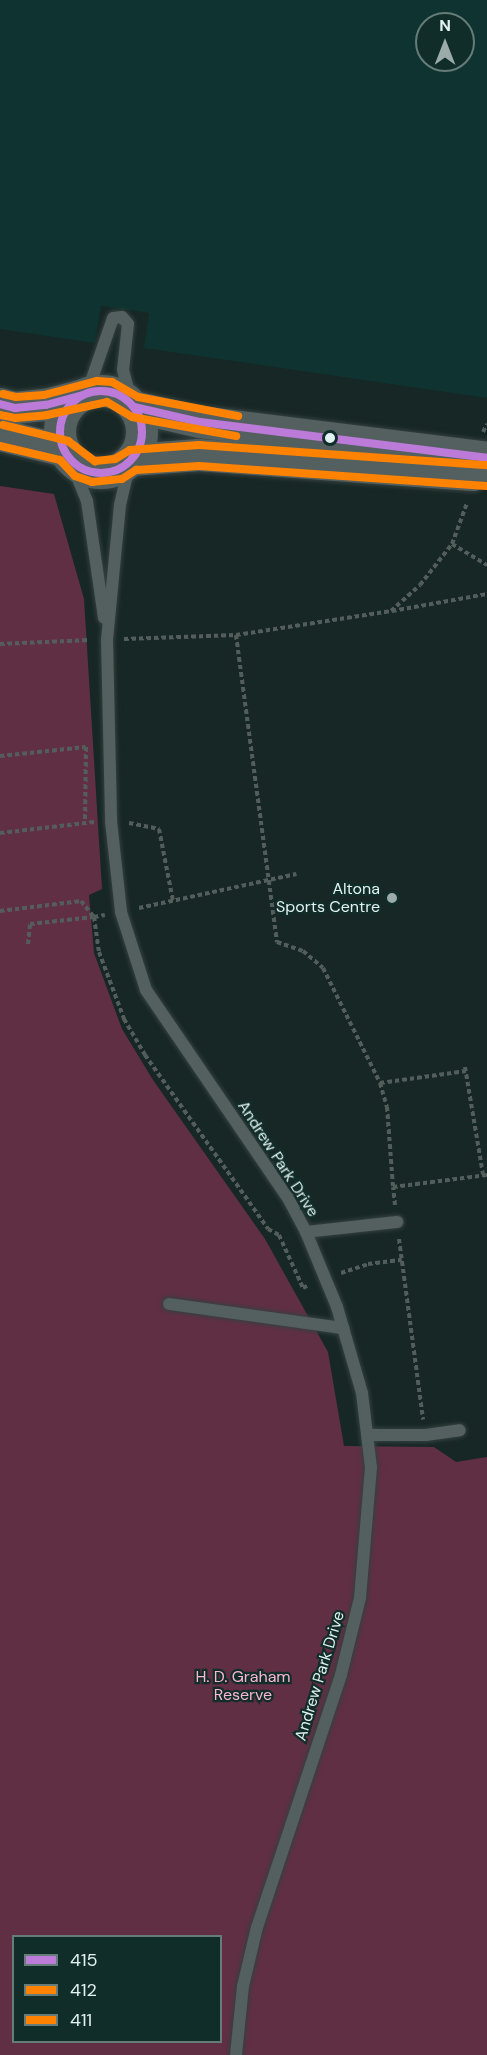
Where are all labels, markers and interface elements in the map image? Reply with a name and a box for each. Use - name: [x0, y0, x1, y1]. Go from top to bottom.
- north arrow: [415, 12, 475, 72]
- text: N: [439, 15, 451, 36]
- unlabelled marker: [324, 432, 336, 444]
- place label: Altona Sports Centre: [276, 879, 380, 917]
- marker: Altona Sports Centre: [385, 891, 399, 905]
- street label: Andrew Park Drive: [233, 1097, 323, 1221]
- street label: Andrew Park Drive: [291, 1609, 349, 1743]
- park label: H. D. Graham Reserve: [195, 1667, 291, 1705]
- legend: [12, 1935, 222, 2043]
- text: 415: [70, 1948, 98, 1972]
- text: 412: [70, 1978, 97, 2002]
- text: 411: [70, 2008, 92, 2032]

